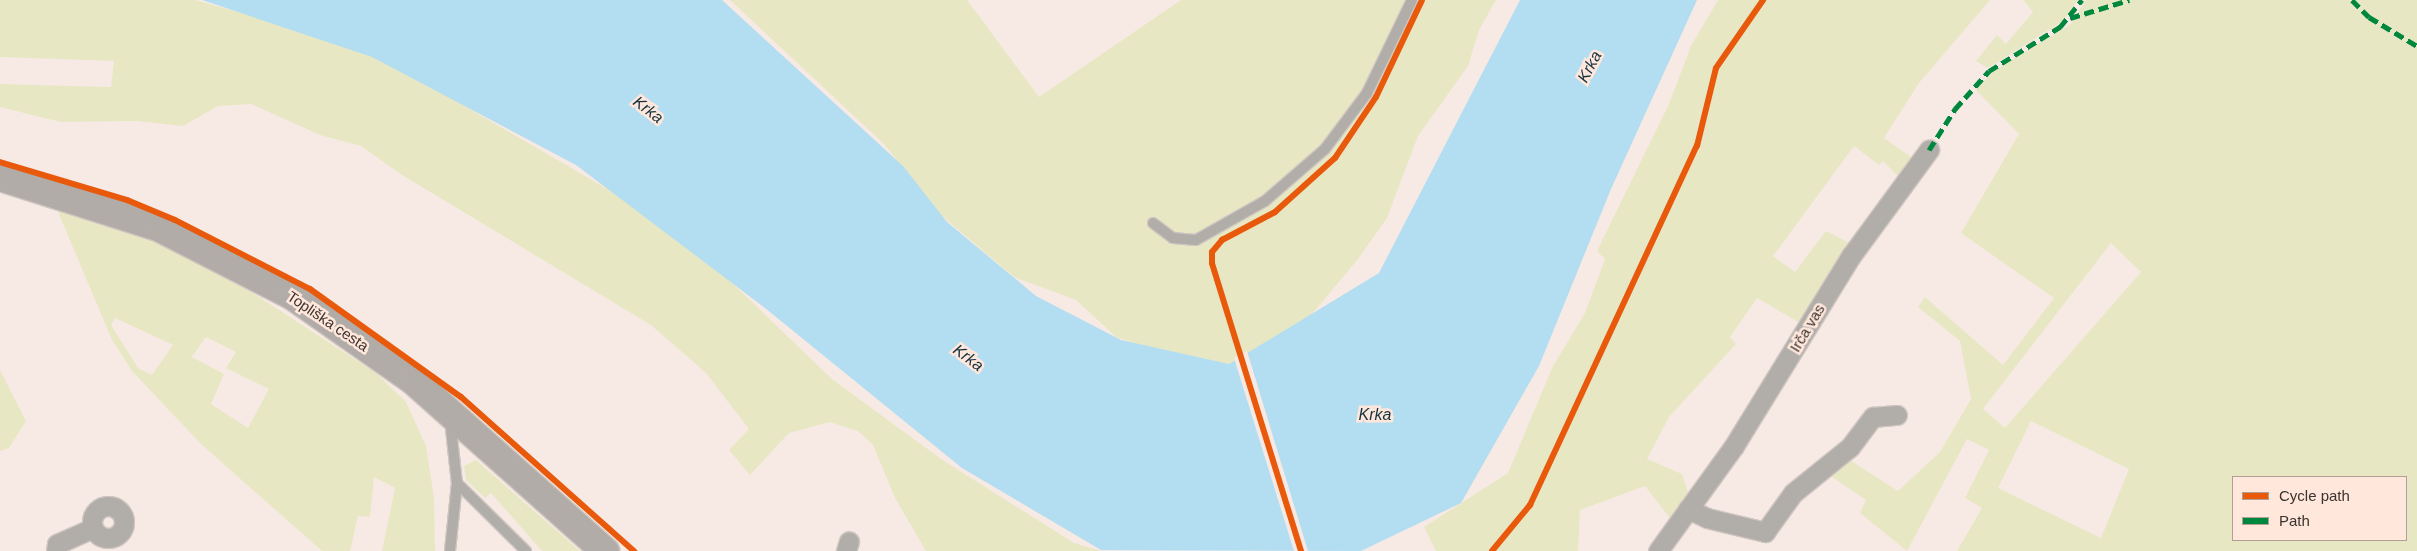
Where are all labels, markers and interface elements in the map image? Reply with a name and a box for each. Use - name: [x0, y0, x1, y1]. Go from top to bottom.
- water label: Krka: [1574, 48, 1606, 86]
- water label: Krka: [629, 92, 667, 128]
- street label: Topliška cesta: [284, 287, 372, 355]
- street label: Irča vas: [1786, 301, 1828, 355]
- water label: Krka: [949, 340, 987, 376]
- water label: Krka: [1359, 405, 1391, 425]
- legend: [2232, 476, 2407, 541]
- text: Cycle path: [2279, 487, 2350, 504]
- text: Path: [2279, 512, 2310, 529]

